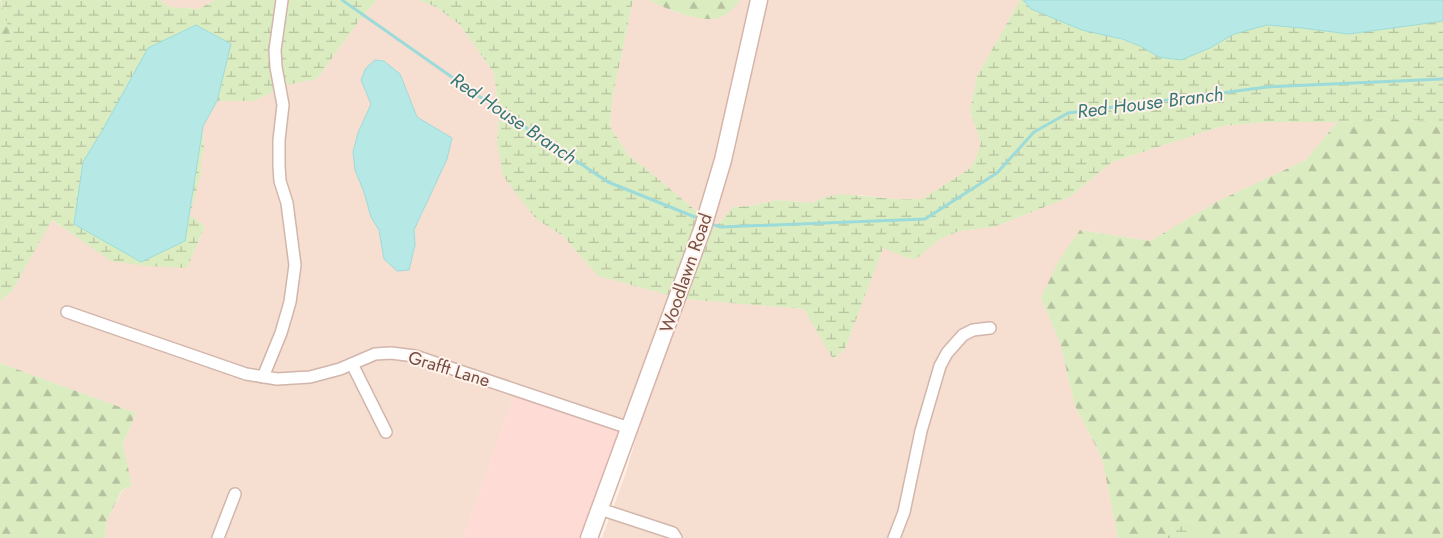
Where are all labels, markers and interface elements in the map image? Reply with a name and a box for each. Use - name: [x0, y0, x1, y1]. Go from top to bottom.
- water label: Red House Branch: [445, 66, 582, 171]
- water label: Red House Branch: [1076, 80, 1225, 125]
- street label: Woodlawn Road: [653, 210, 719, 336]
- street label: Grafft Lane: [405, 344, 493, 394]

